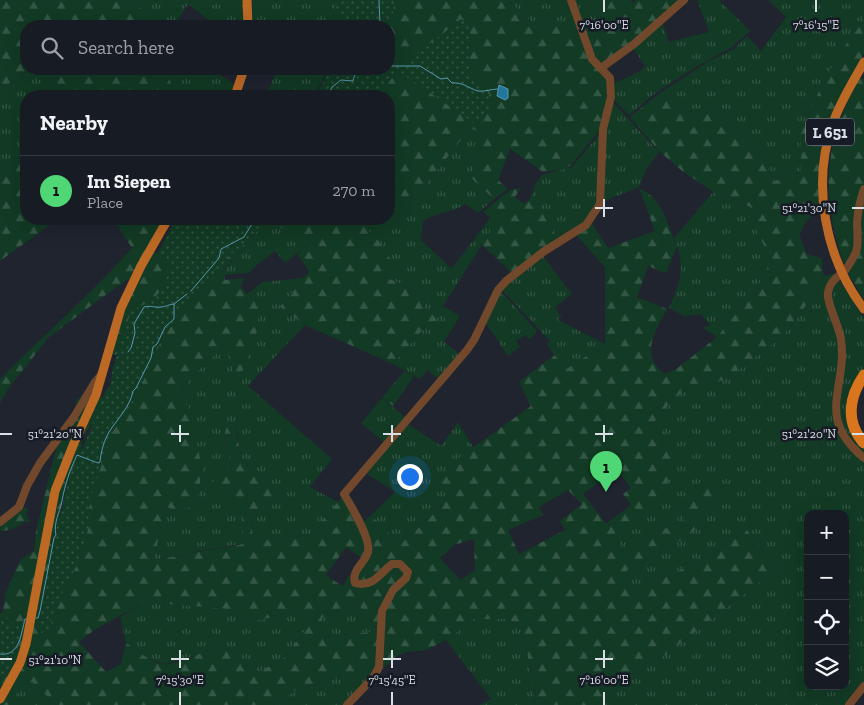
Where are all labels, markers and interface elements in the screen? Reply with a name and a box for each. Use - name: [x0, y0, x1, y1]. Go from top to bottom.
- text: 7°16'00"E: [579, 18, 629, 32]
- text: 7°16'15"E: [793, 18, 839, 32]
- search box: [20, 20, 395, 75]
- icon: search: [38, 34, 66, 62]
- text: Search here: [78, 36, 174, 59]
- text: Nearby: [40, 110, 108, 135]
- road number: L 651: [806, 118, 854, 146]
- text: Im Siepen: [87, 170, 171, 193]
- text: 1: [53, 181, 59, 200]
- text: 270 m: [333, 181, 375, 200]
- text: Place: [87, 193, 123, 212]
- text: 51°21'30"N: [782, 201, 836, 215]
- text: 51°21'20"N: [28, 427, 82, 441]
- text: 51°21'20"N: [782, 427, 836, 441]
- pin: 1: [590, 451, 622, 492]
- your location: [397, 464, 423, 490]
- map controls: [804, 510, 849, 690]
- button: +: [804, 510, 849, 555]
- button: −: [804, 555, 849, 600]
- button: locate: [804, 600, 849, 645]
- button: layers: [804, 645, 849, 690]
- text: 51°21'10"N: [29, 653, 82, 667]
- text: 7°15'30"E: [156, 673, 204, 687]
- text: 7°15'45"E: [368, 673, 416, 687]
- text: 7°16'00"E: [579, 673, 629, 687]

